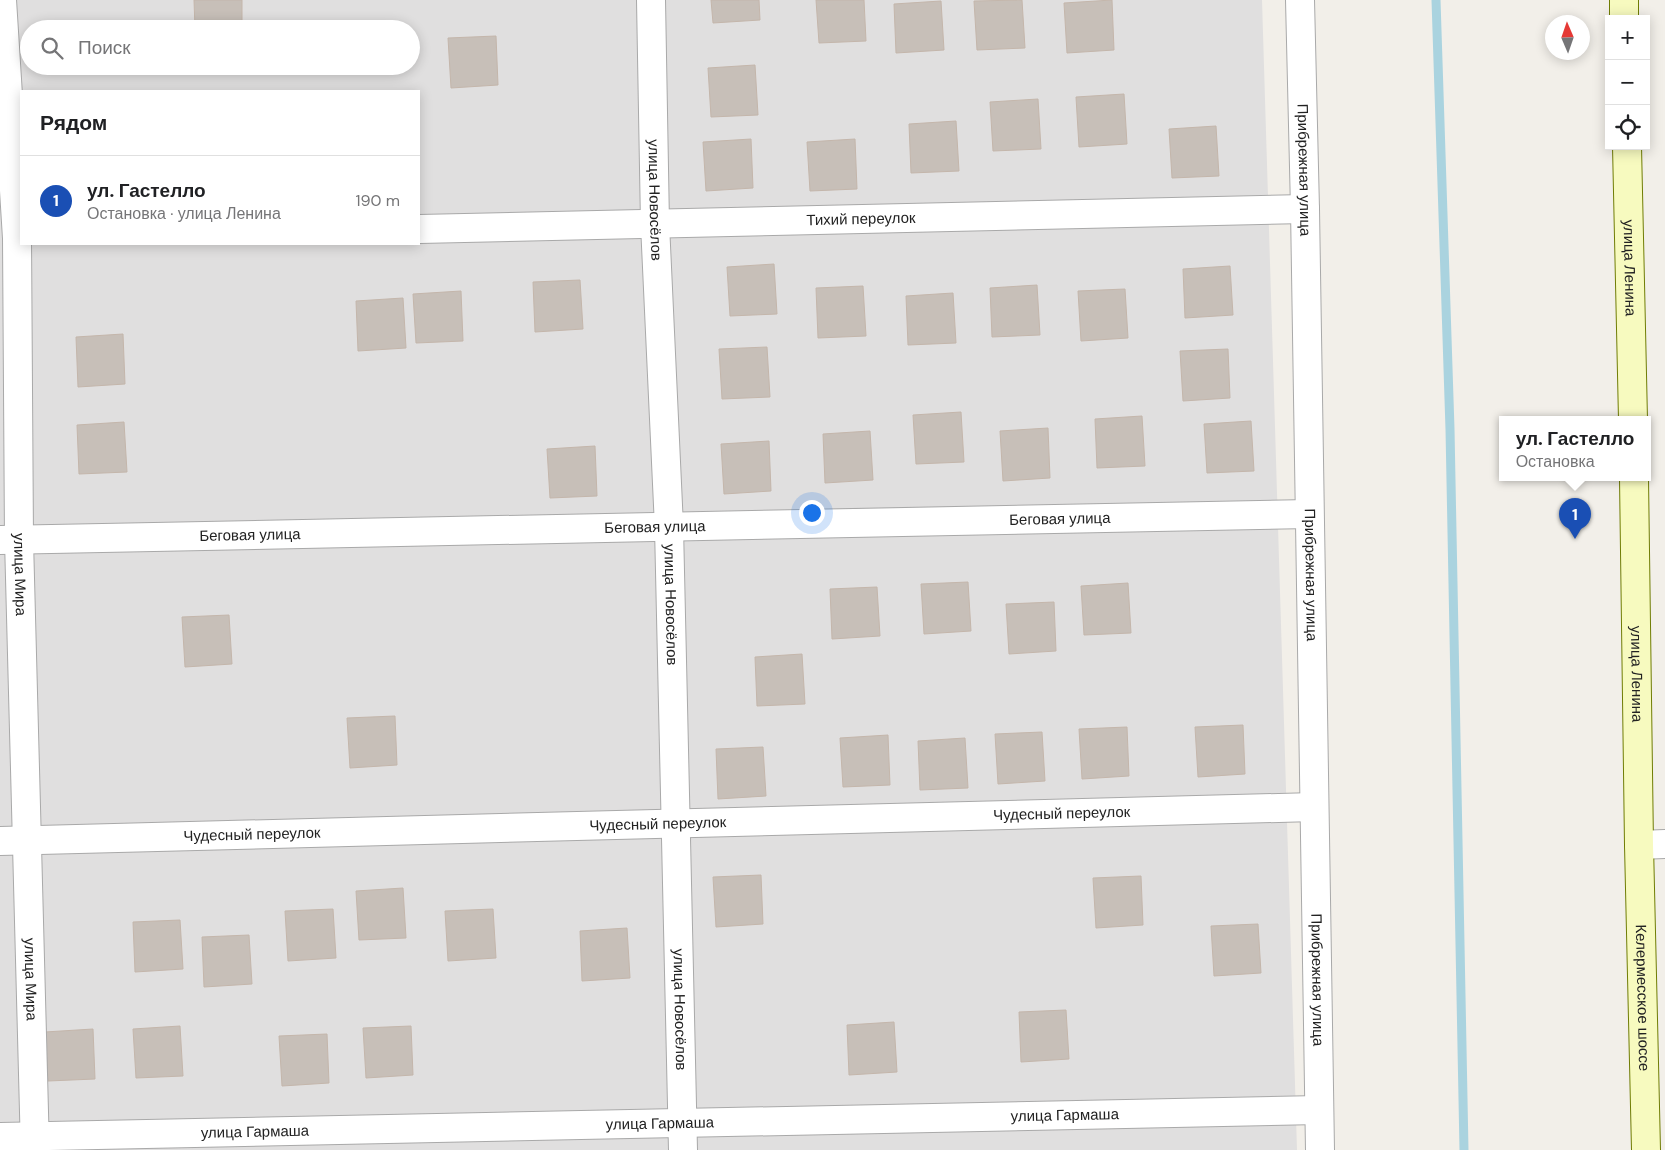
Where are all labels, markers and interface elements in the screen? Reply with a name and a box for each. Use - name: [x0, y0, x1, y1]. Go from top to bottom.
- north arrow: [1545, 15, 1590, 60]
- map controls: [1605, 15, 1650, 150]
- button: +: [1605, 15, 1650, 60]
- search box: [20, 20, 420, 75]
- icon: search: [38, 34, 66, 62]
- text: Поиск: [78, 35, 131, 60]
- button: −: [1605, 60, 1650, 105]
- street label: Прибрежная улица: [1292, 103, 1315, 237]
- button: locate: [1605, 105, 1650, 150]
- text: Рядом: [40, 109, 107, 137]
- street label: улица Новосёлов: [643, 139, 667, 261]
- text: ул. Гастелло: [87, 178, 206, 203]
- text: 1: [53, 190, 59, 211]
- text: 190 m: [356, 190, 400, 211]
- text: Остановка · улица Ленина: [87, 203, 281, 224]
- street label: Тихий переулок: [806, 208, 916, 230]
- street label: улица Ленина: [1619, 219, 1641, 317]
- popup: [1499, 416, 1651, 481]
- text: ул. Гастелло: [1516, 426, 1634, 451]
- text: Остановка: [1516, 451, 1595, 472]
- pin: 1: [1559, 498, 1591, 539]
- your location: [799, 500, 825, 526]
- street label: Беговая улица: [1009, 508, 1111, 530]
- street label: Прибрежная улица: [1300, 508, 1322, 642]
- street label: Беговая улица: [604, 516, 706, 538]
- street label: Беговая улица: [199, 524, 301, 546]
- street label: улица Мира: [9, 533, 31, 617]
- street label: улица Новосёлов: [659, 544, 682, 666]
- street label: улица Ленина: [1626, 625, 1647, 723]
- street label: Чудесный переулок: [993, 802, 1131, 825]
- street label: Чудесный переулок: [589, 812, 727, 836]
- street label: Чудесный переулок: [183, 823, 321, 846]
- street label: Прибрежная улица: [1306, 913, 1328, 1047]
- street label: Келермесское шоссе: [1631, 924, 1654, 1072]
- street label: улица Мира: [19, 938, 42, 1022]
- street label: улица Новосёлов: [668, 948, 691, 1071]
- street label: улица Гармаша: [1010, 1104, 1120, 1126]
- street label: улица Гармаша: [606, 1112, 715, 1135]
- street label: улица Гармаша: [201, 1121, 310, 1143]

